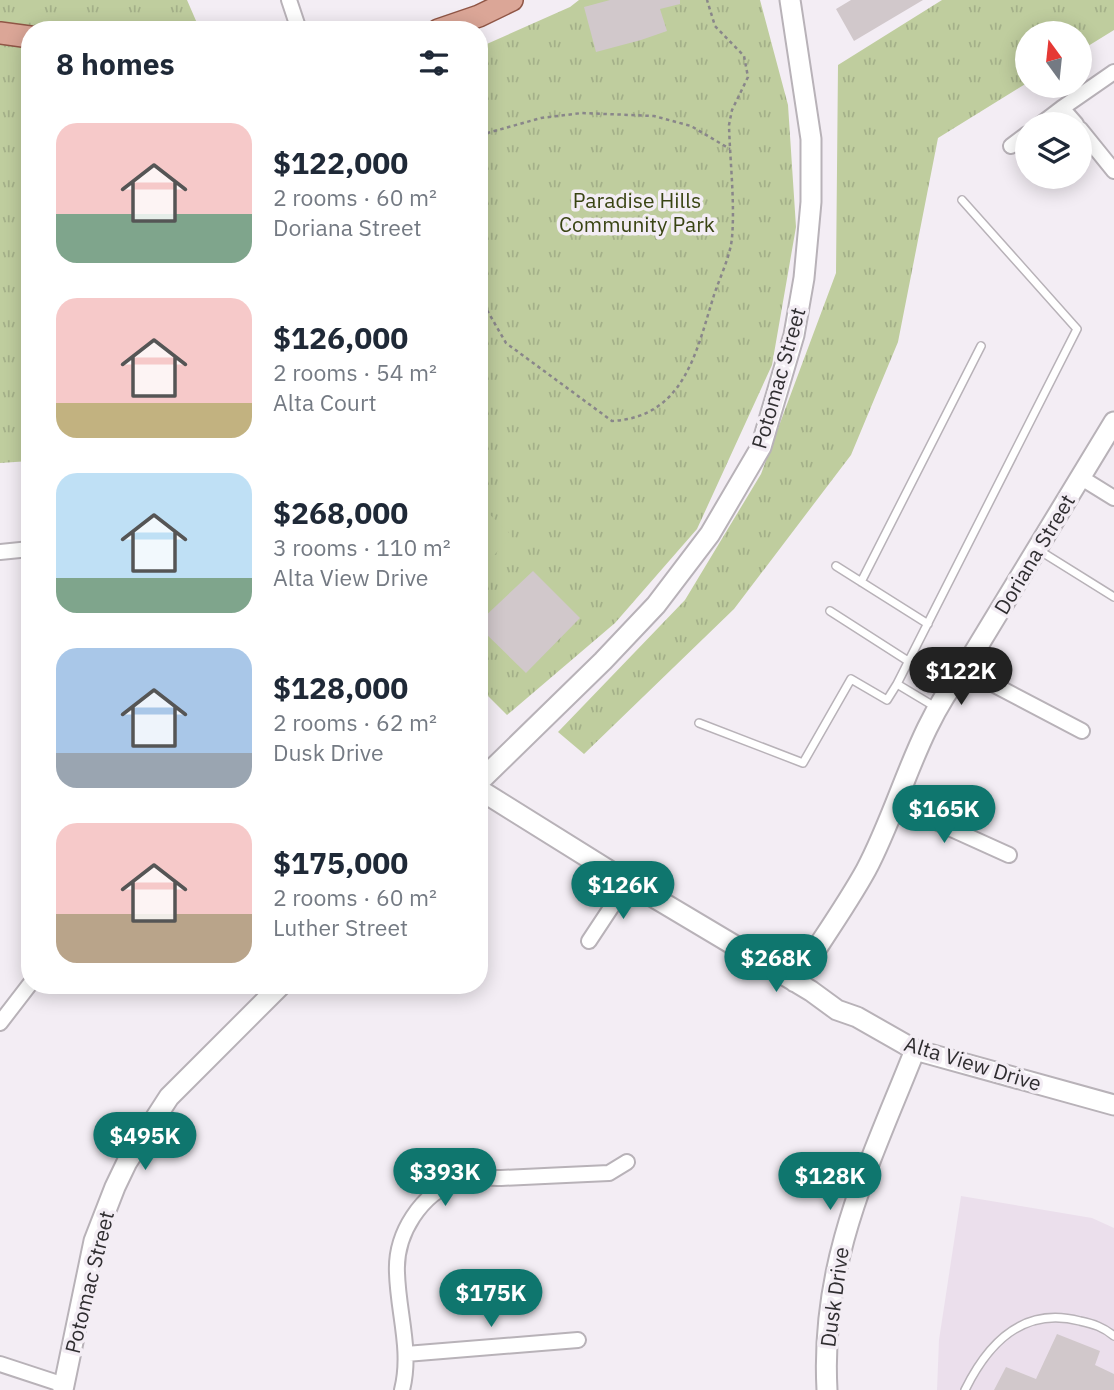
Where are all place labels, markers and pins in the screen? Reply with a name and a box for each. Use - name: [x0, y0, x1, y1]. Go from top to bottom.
- pin: $122K: [912, 648, 1010, 707]
- pin: $165K: [895, 786, 993, 845]
- pin: $126K: [574, 862, 672, 921]
- pin: $268K: [727, 934, 825, 994]
- pin: $495K: [96, 1112, 194, 1172]
- pin: $393K: [396, 1148, 494, 1208]
- pin: $128K: [781, 1152, 879, 1212]
- pin: $175K: [442, 1270, 540, 1329]

